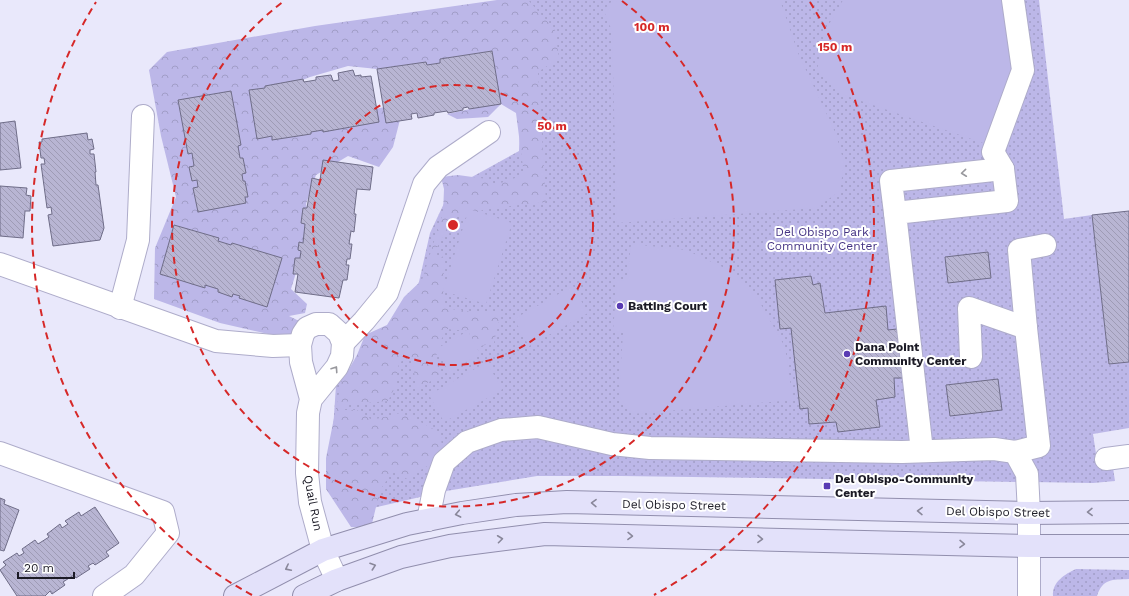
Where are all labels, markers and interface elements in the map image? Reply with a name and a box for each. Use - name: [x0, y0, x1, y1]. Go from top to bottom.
- text: 100 m: [634, 20, 670, 34]
- text: 150 m: [818, 40, 852, 54]
- text: 50 m: [537, 119, 567, 133]
- one-way arrow: [961, 168, 967, 177]
- centre of rings: [446, 218, 460, 232]
- park label: Del Obispo Park Community Center: [767, 225, 877, 253]
- place label: Batting Court: [628, 299, 708, 313]
- marker: Batting Court: [615, 301, 625, 311]
- place label: Dana Point Community Center: [855, 340, 967, 368]
- marker: Dana Point Community Center: [842, 349, 852, 359]
- one-way arrow: [330, 366, 337, 373]
- place label: Del Obispo-Community Center: [835, 472, 974, 500]
- street label: Quail Run: [301, 474, 325, 532]
- marker: Del Obispo-Community Center: [822, 481, 832, 491]
- street label: Del Obispo Street: [622, 497, 726, 513]
- one-way arrow: [591, 499, 597, 507]
- street label: Del Obispo Street: [946, 504, 1050, 520]
- one-way arrow: [917, 506, 923, 515]
- one-way arrow: [1087, 508, 1093, 517]
- one-way arrow: [455, 509, 461, 518]
- one-way arrow: [627, 532, 633, 540]
- one-way arrow: [497, 535, 503, 544]
- one-way arrow: [757, 535, 763, 543]
- one-way arrow: [959, 540, 965, 548]
- scale bar: [18, 554, 74, 580]
- text: 20 m: [24, 561, 54, 575]
- one-way arrow: [370, 562, 377, 571]
- one-way arrow: [285, 563, 292, 571]

